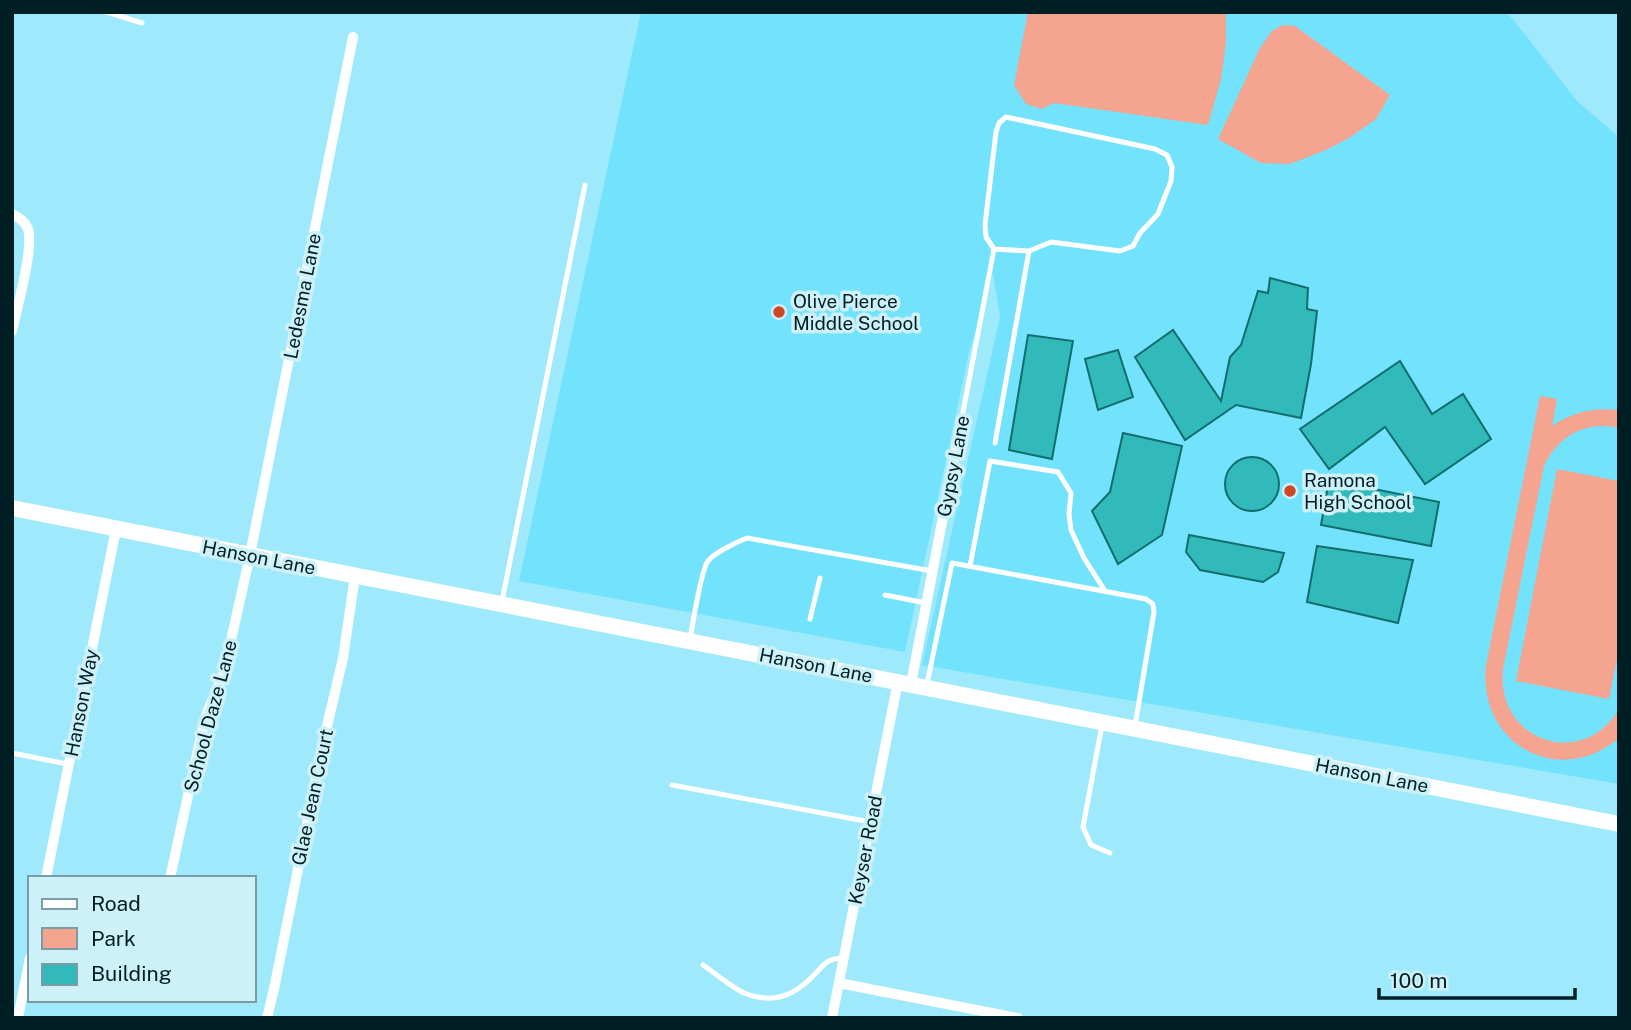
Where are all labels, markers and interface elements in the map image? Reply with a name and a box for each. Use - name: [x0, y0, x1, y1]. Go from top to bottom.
- street label: Ledesma Lane: [279, 231, 325, 361]
- place label: Olive Pierce Middle School: [793, 290, 919, 334]
- marker: Olive Pierce Middle School: [771, 304, 787, 320]
- street label: Gypsy Lane: [932, 414, 974, 518]
- place label: Ramona High School: [1304, 469, 1412, 513]
- marker: Ramona High School: [1282, 483, 1298, 499]
- street label: Hanson Lane: [201, 535, 317, 579]
- street label: School Daze Lane: [179, 638, 241, 794]
- street label: Hanson Lane: [758, 643, 874, 687]
- street label: Hanson Way: [60, 647, 102, 759]
- street label: Glae Jean Court: [287, 727, 337, 867]
- street label: Hanson Lane: [1314, 753, 1430, 797]
- street label: Keyser Road: [844, 794, 886, 906]
- legend: [28, 876, 256, 1002]
- text: Road: [91, 891, 141, 916]
- text: Park: [91, 926, 136, 951]
- scale bar: [1379, 956, 1575, 1000]
- text: Building: [91, 961, 172, 986]
- text: 100 m: [1390, 968, 1447, 993]

